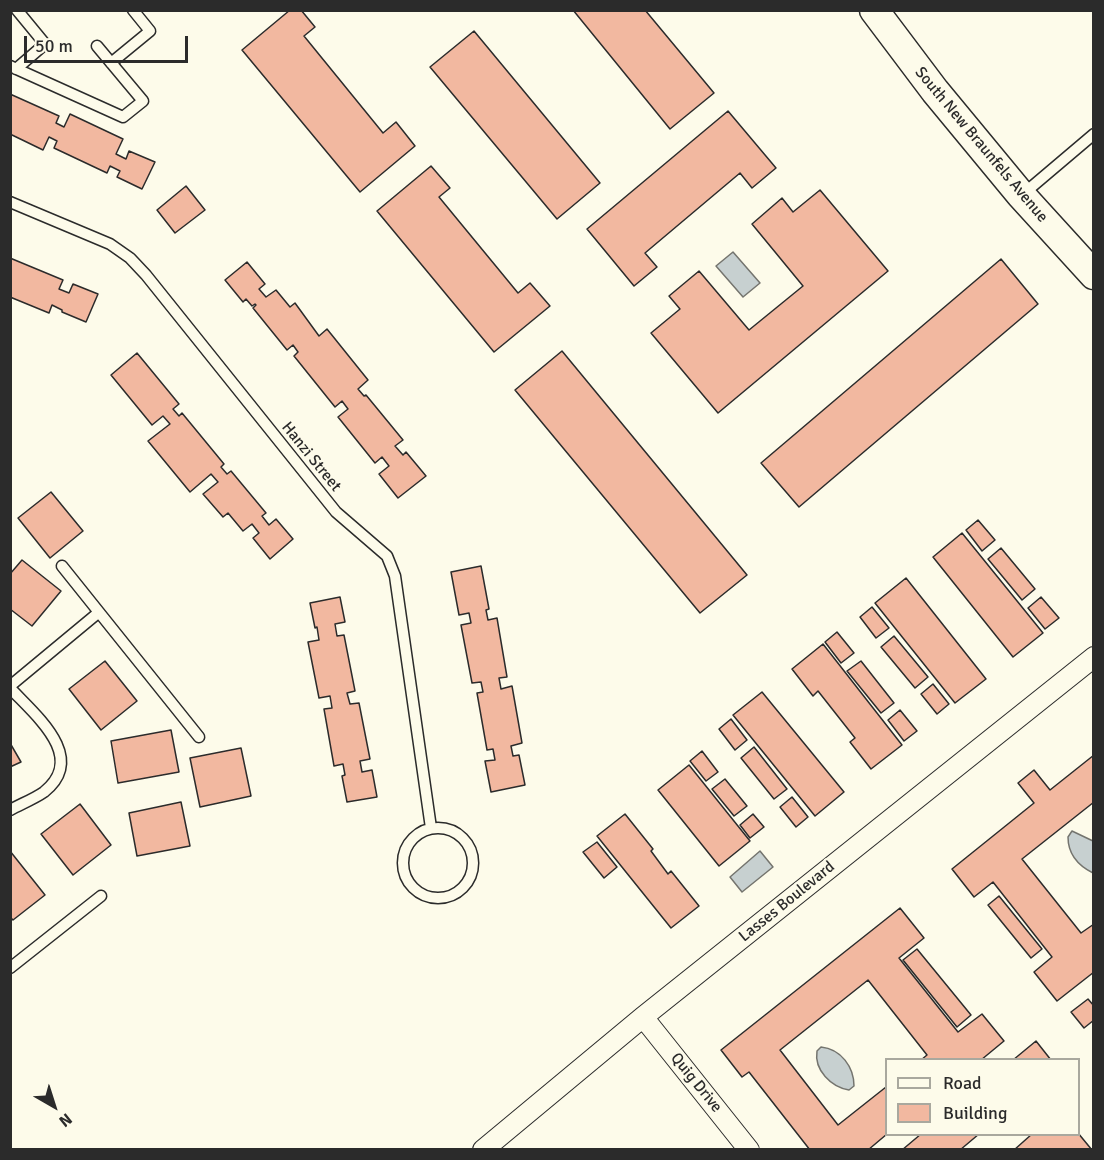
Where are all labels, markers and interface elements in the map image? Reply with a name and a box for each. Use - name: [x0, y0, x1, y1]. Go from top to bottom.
- scale bar: [27, 24, 190, 62]
- text: 50 m: [35, 35, 73, 57]
- street label: South New Braunfels Avenue: [910, 63, 1052, 227]
- street label: Hanzi Street: [277, 418, 345, 496]
- street label: Lasses Boulevard: [735, 858, 839, 946]
- street label: Quig Drive: [666, 1049, 726, 1117]
- legend: [885, 1058, 1080, 1136]
- text: Road: [943, 1072, 982, 1094]
- north arrow: [24, 1076, 84, 1136]
- text: Building: [943, 1102, 1007, 1124]
- text: N: [55, 1109, 76, 1131]

